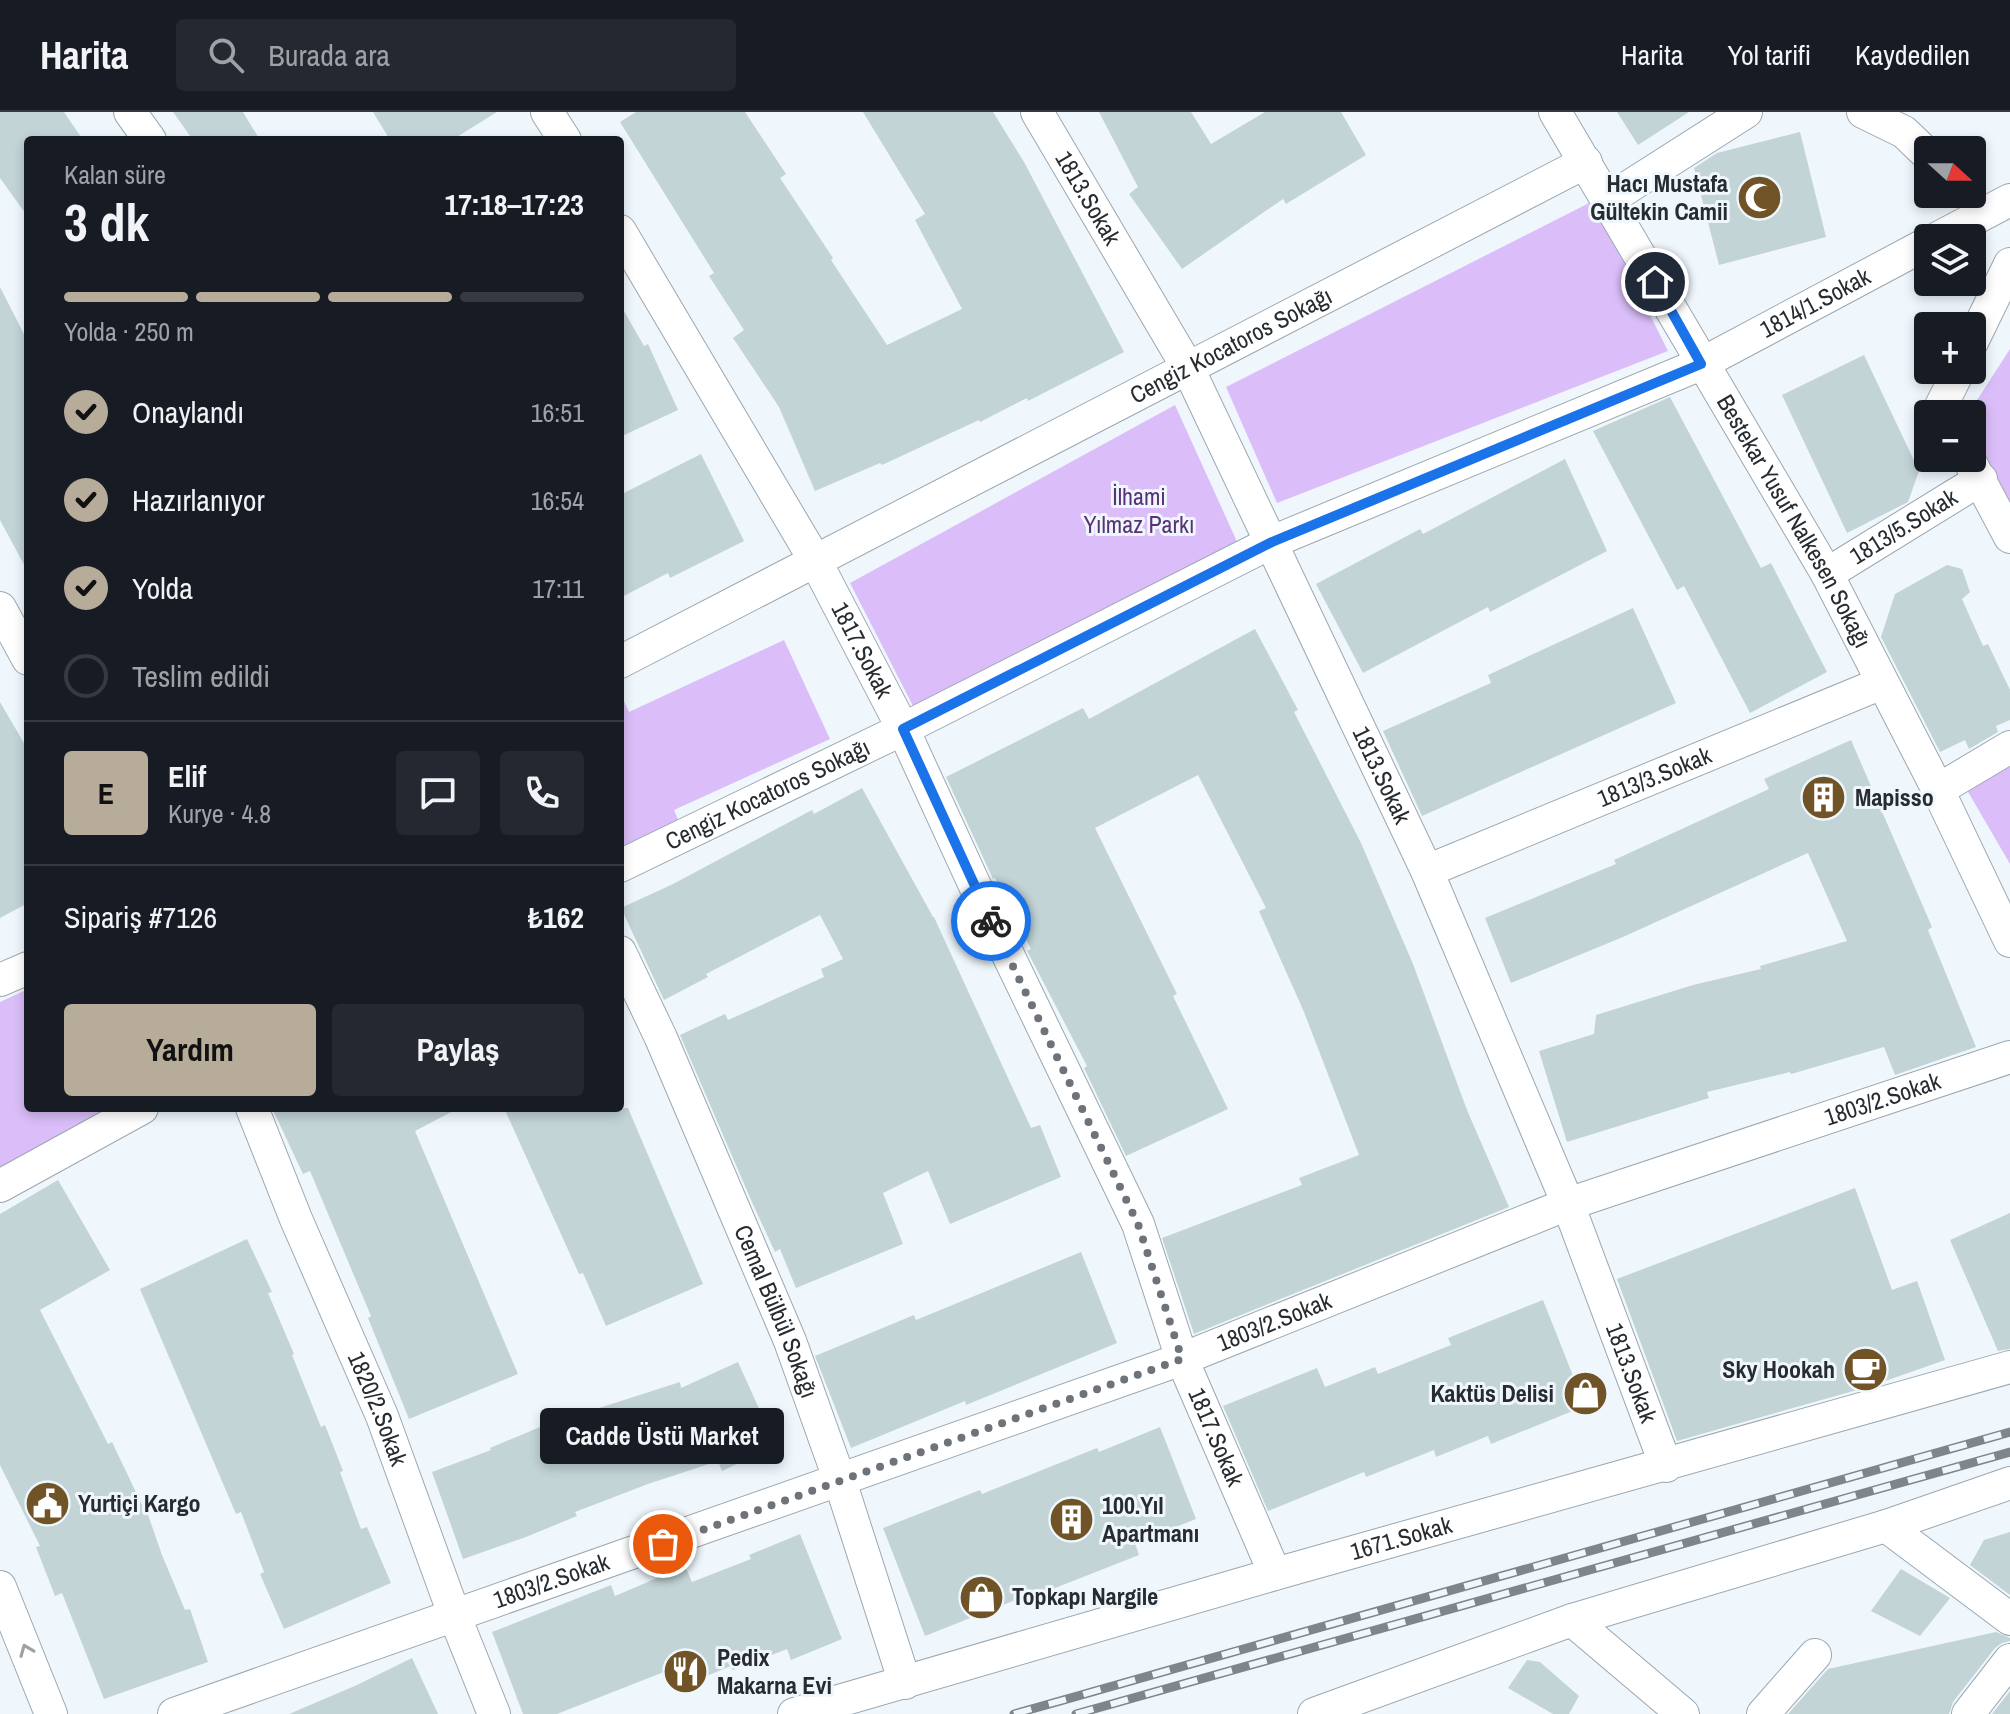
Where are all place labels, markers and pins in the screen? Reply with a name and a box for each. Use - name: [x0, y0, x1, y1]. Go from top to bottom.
- place label: Hacı Mustafa Gültekin Camii: [1590, 167, 1728, 227]
- mosque icon: Hacı Mustafa Gültekin Camii: [1735, 174, 1783, 222]
- pin: [1621, 248, 1689, 316]
- building icon: Mapisso: [1800, 774, 1848, 822]
- place label: Mapisso: [1855, 781, 1934, 813]
- cafe icon: Sky Hookah: [1842, 1346, 1890, 1394]
- place label: Sky Hookah: [1722, 1353, 1835, 1385]
- shop icon: Kaktüs Delisi: [1561, 1370, 1609, 1418]
- place label: Kaktüs Delisi: [1430, 1377, 1554, 1409]
- callout: Cadde Üstü Market: [541, 1408, 785, 1464]
- public building icon: Yurtiçi Kargo: [23, 1480, 71, 1528]
- place label: Yurtiçi Kargo: [78, 1487, 201, 1519]
- place label: 100.Yıl Apartmanı: [1102, 1489, 1199, 1549]
- building icon: 100.Yıl Apartmanı: [1047, 1496, 1095, 1544]
- pin: [629, 1510, 697, 1578]
- shop icon: Topkapı Nargile: [957, 1573, 1005, 1621]
- place label: Topkapı Nargile: [1012, 1580, 1158, 1612]
- place label: Pedix Makarna Evi: [717, 1641, 832, 1701]
- restaurant icon: Pedix Makarna Evi: [662, 1648, 710, 1696]

